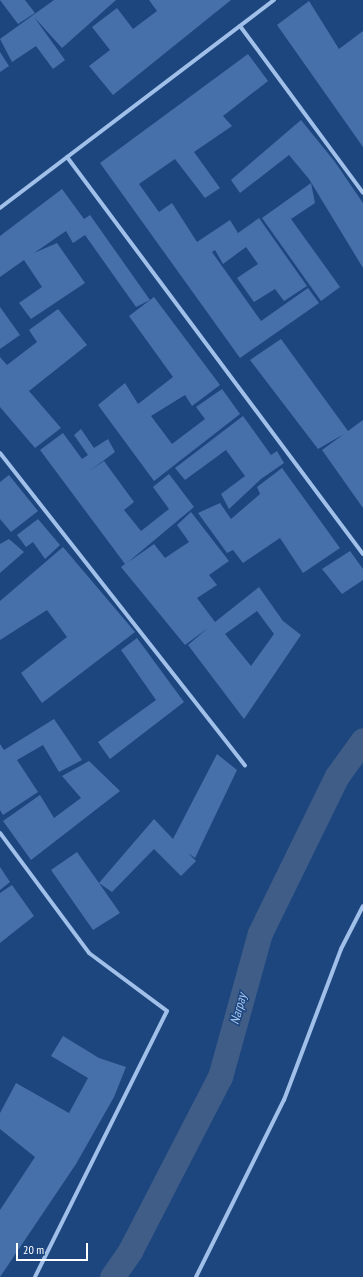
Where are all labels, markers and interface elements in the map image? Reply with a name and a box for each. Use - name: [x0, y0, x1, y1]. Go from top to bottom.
- water label: Narpay: [227, 992, 251, 1026]
- scale bar: [18, 1235, 90, 1261]
- text: 20 m: [23, 1242, 44, 1257]

